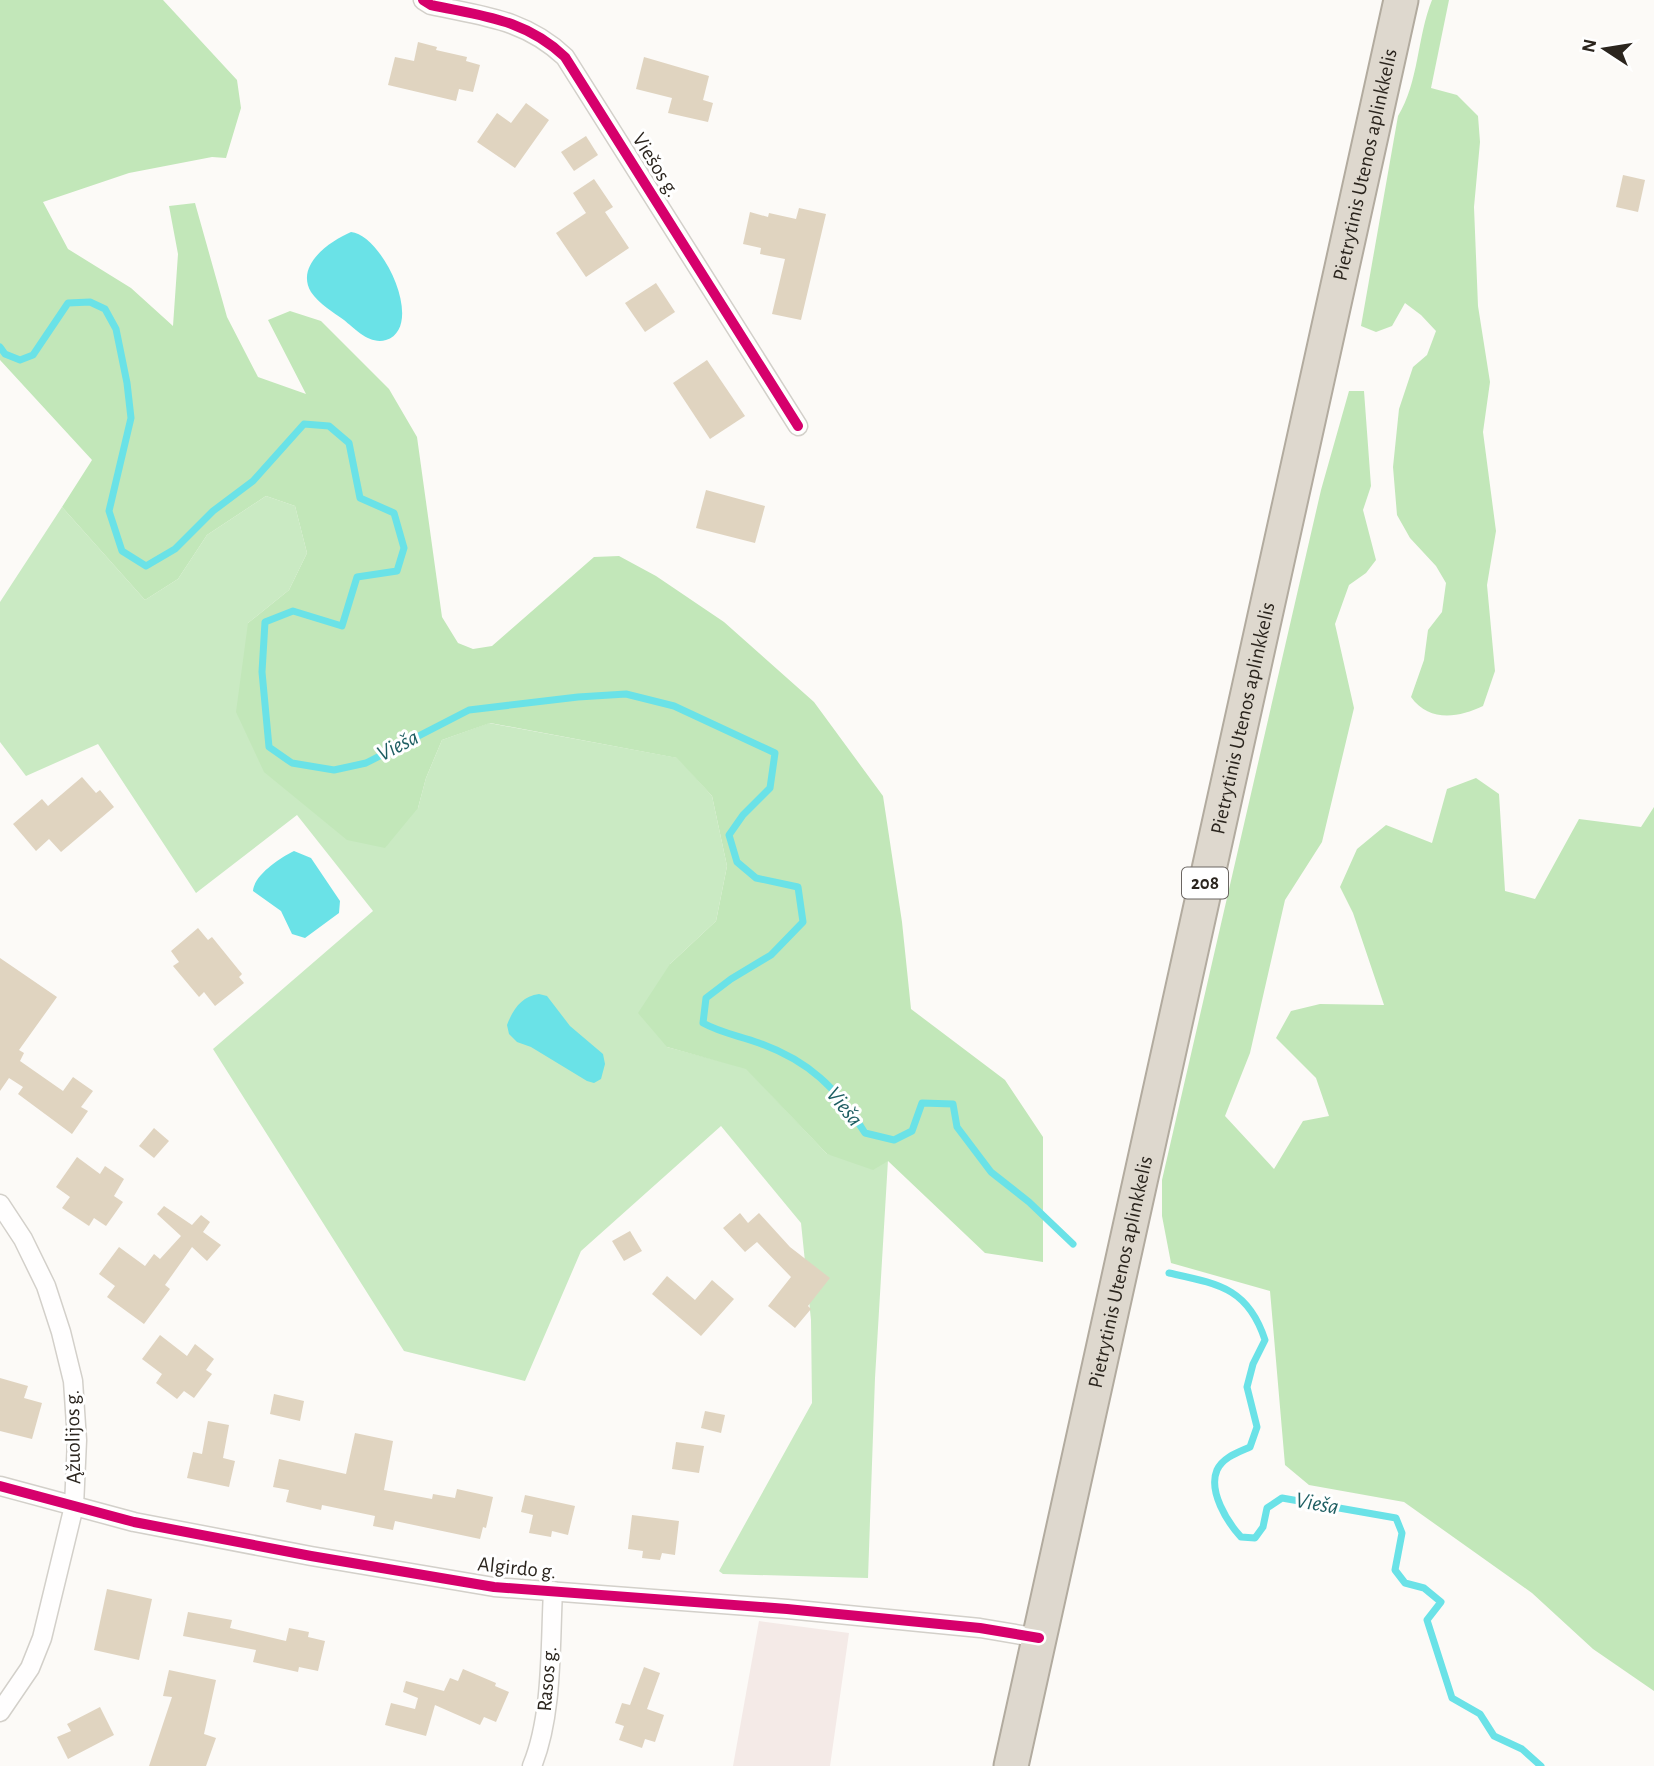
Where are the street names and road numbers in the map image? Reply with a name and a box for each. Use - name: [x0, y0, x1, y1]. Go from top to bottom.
- street label: Pietrytinis Utenos aplinkkelis: [1329, 47, 1400, 283]
- street label: Viešos g.: [628, 129, 684, 201]
- street label: Pietrytinis Utenos aplinkkelis: [1207, 600, 1278, 836]
- road number: 208: [1182, 868, 1228, 898]
- street label: Pietrytinis Utenos aplinkkelis: [1084, 1154, 1156, 1390]
- street label: Ąžuolijos g.: [62, 1390, 84, 1484]
- street label: Algirdo g.: [477, 1553, 557, 1583]
- street label: Rasos g.: [534, 1646, 560, 1712]

